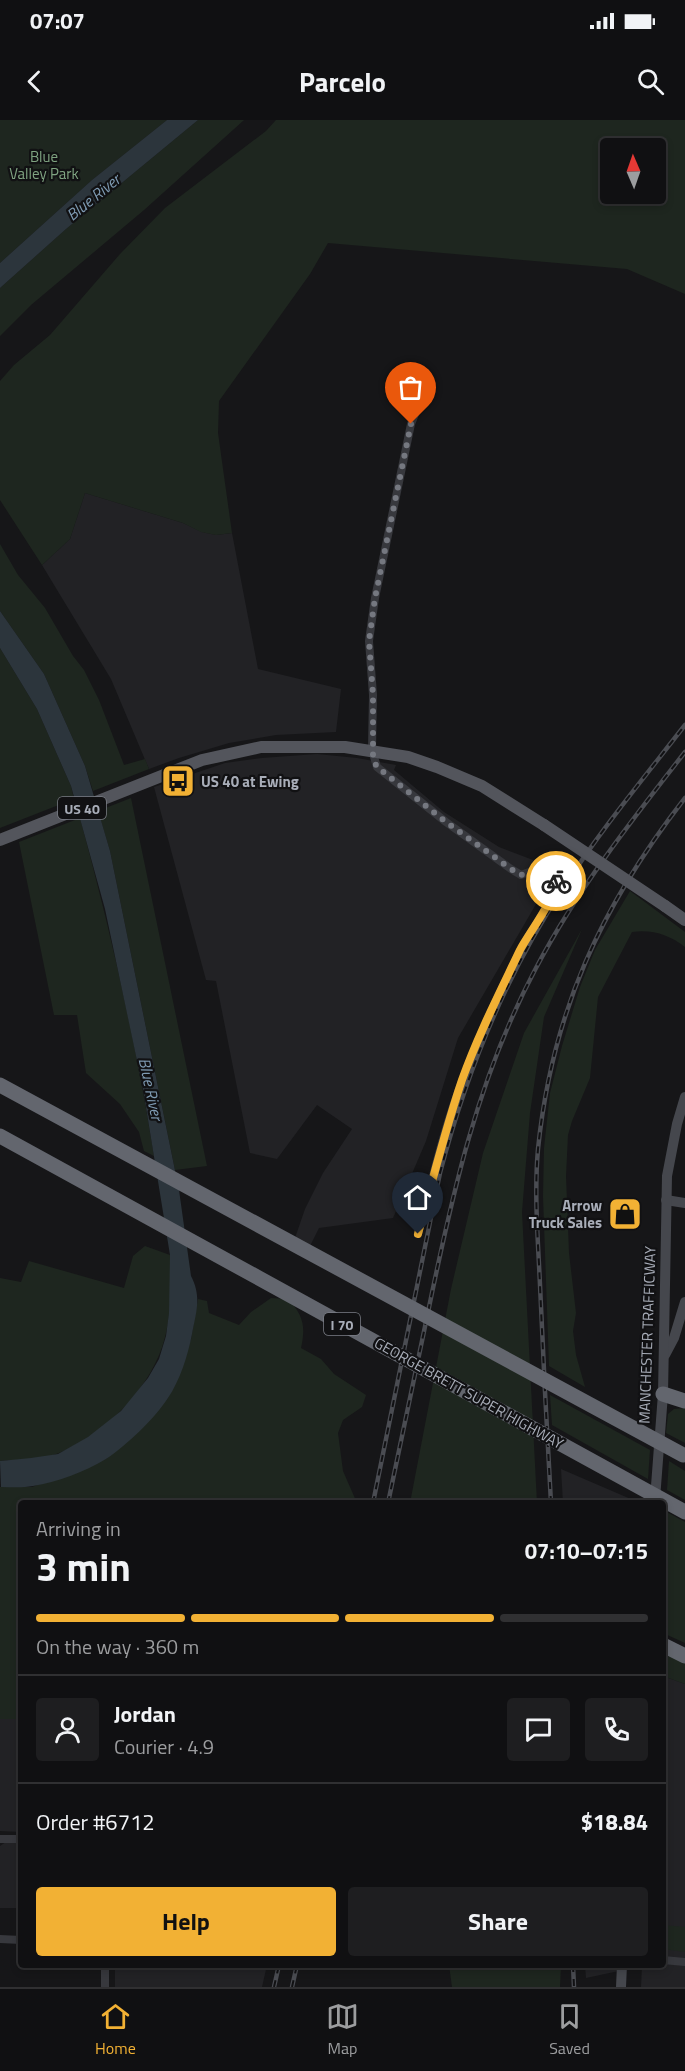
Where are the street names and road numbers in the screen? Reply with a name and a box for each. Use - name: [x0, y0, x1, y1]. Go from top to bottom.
- road number: US 40: [58, 797, 106, 819]
- street label: MANCHESTER TRAFFICWAY: [632, 1246, 662, 1424]
- road number: I 70: [324, 1313, 360, 1335]
- street label: GEORGE BRETT SUPER HIGHWAY: [370, 1331, 568, 1455]

